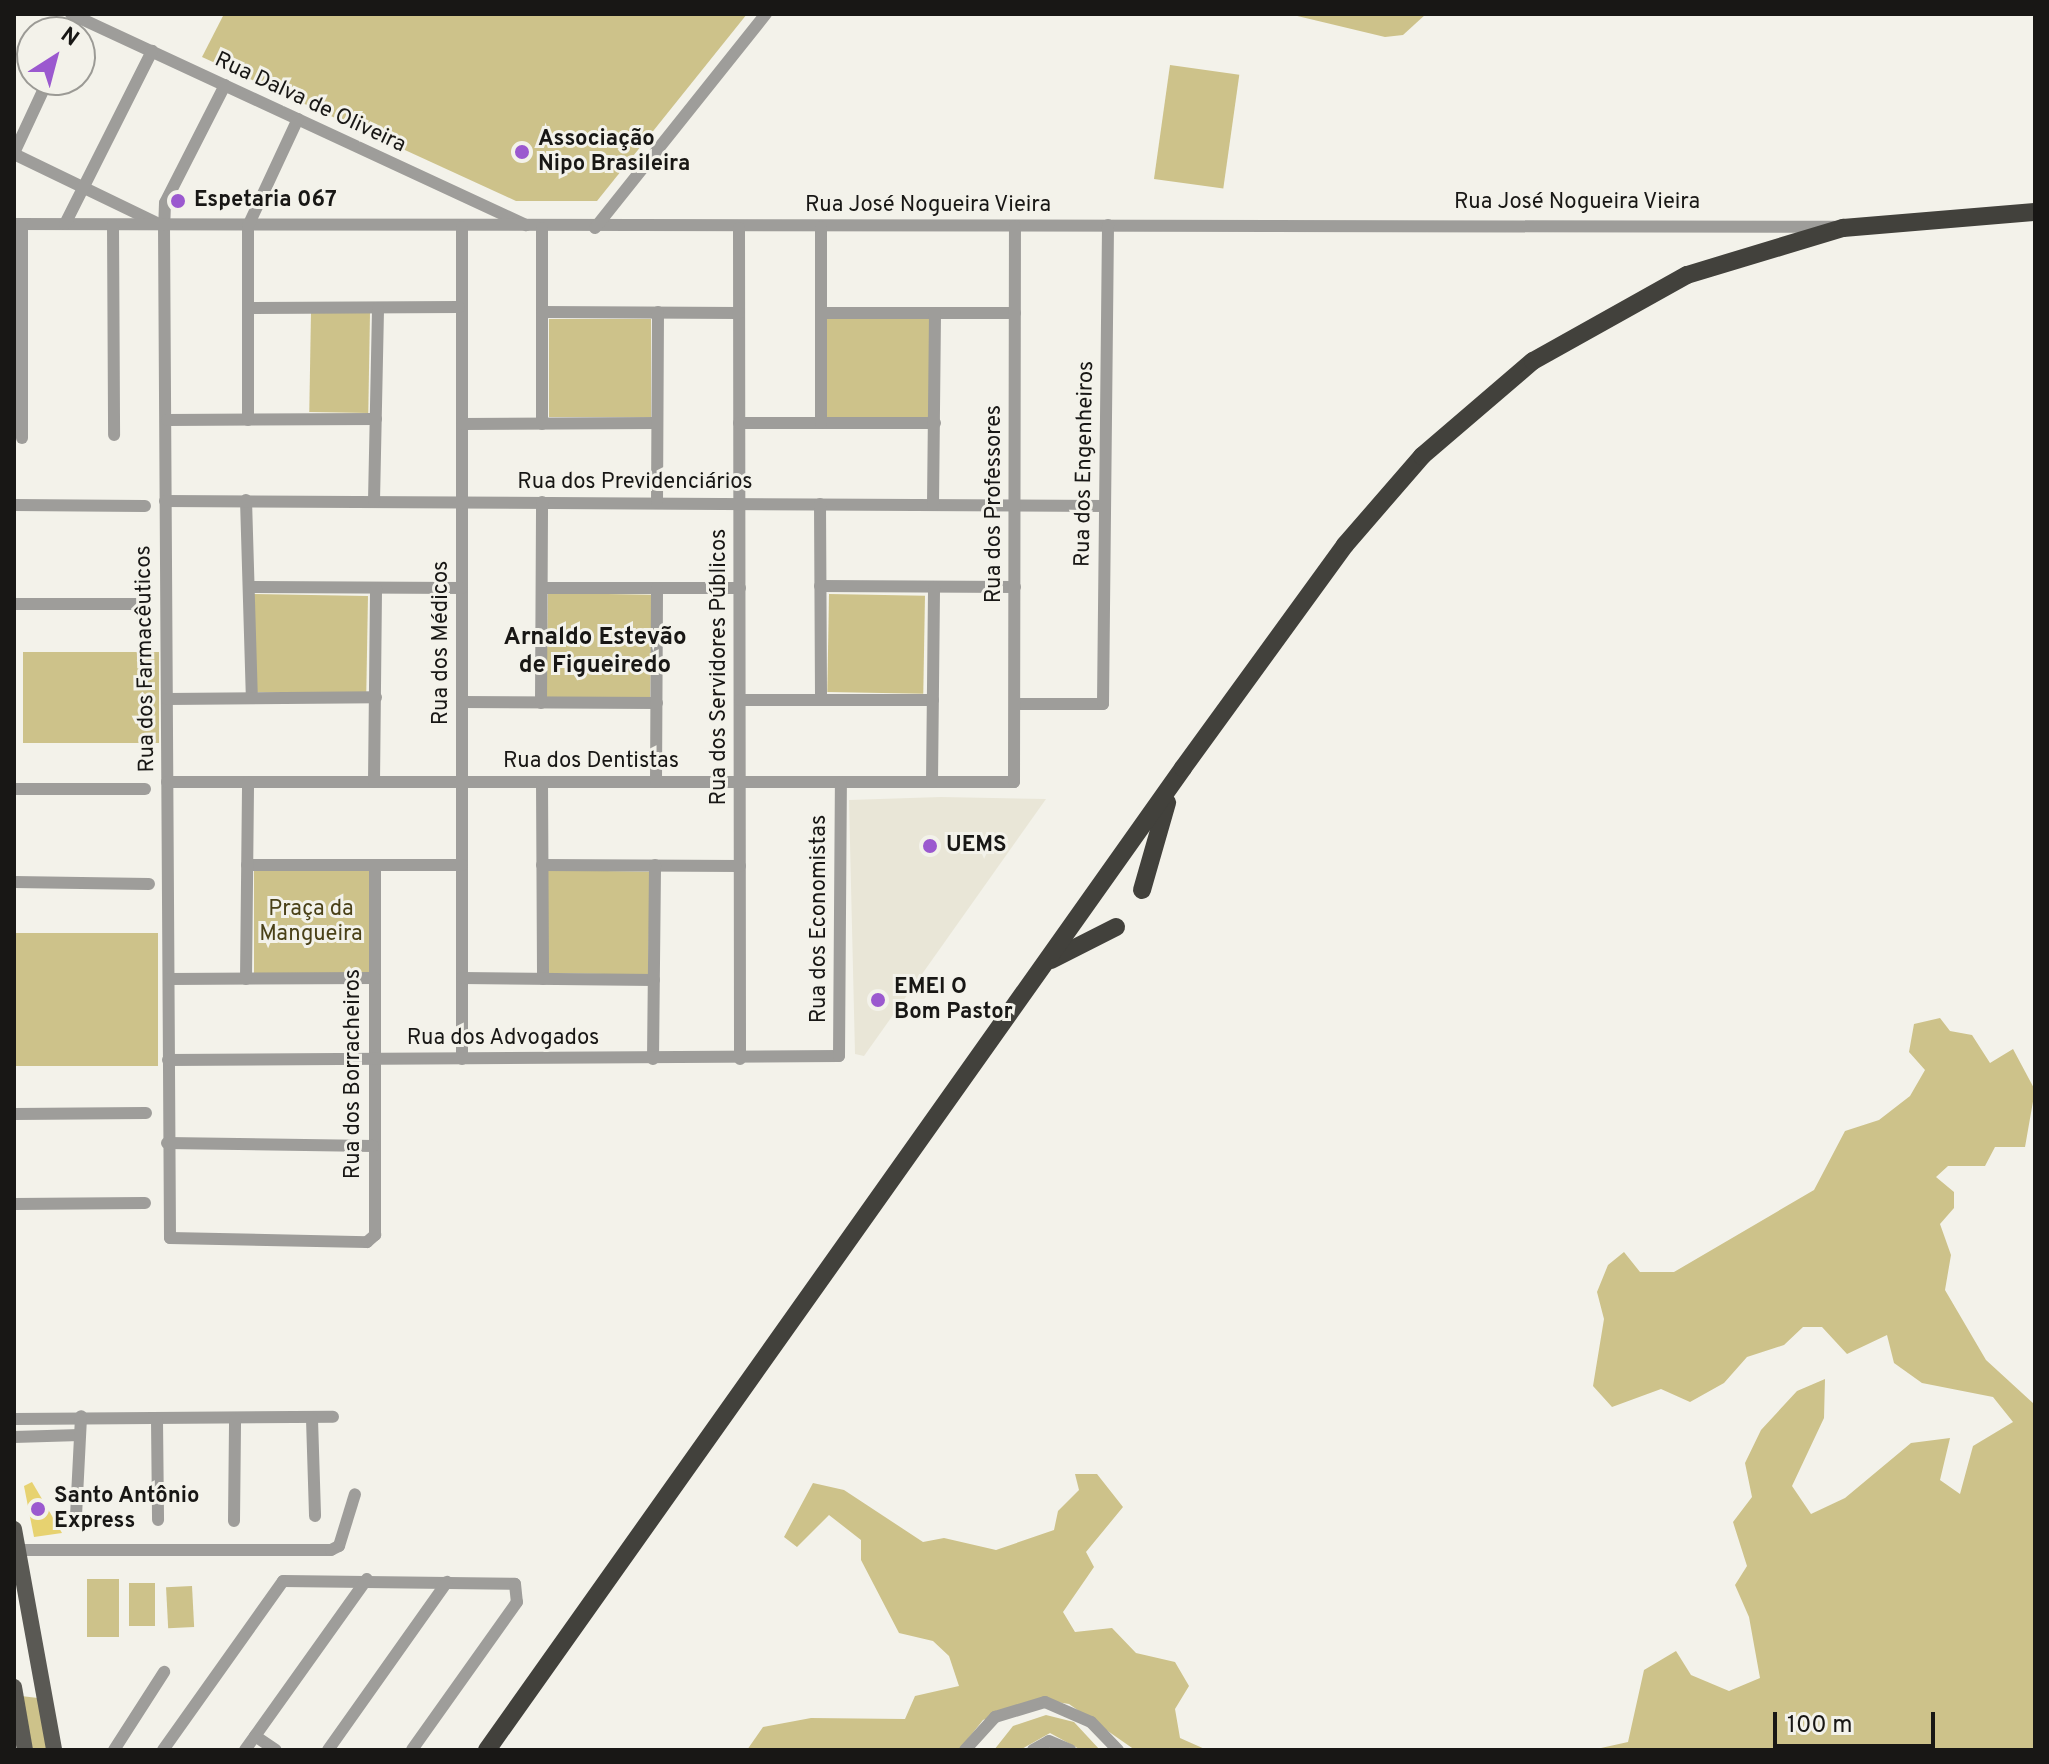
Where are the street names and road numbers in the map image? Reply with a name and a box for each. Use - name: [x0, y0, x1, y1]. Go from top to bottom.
- street label: Rua Dalva de Oliveira: [210, 47, 410, 159]
- street label: Rua José Nogueira Vieira: [1454, 190, 1700, 216]
- street label: Rua José Nogueira Vieira: [805, 193, 1051, 219]
- street label: Rua dos Engenheiros: [1070, 361, 1100, 567]
- street label: Rua dos Professores: [982, 405, 1008, 603]
- street label: Rua dos Previdenciários: [517, 470, 753, 496]
- street label: Rua dos Servidores Públicos: [707, 529, 733, 805]
- street label: Rua dos Farmacêuticos: [131, 545, 161, 773]
- street label: Rua dos Médicos: [429, 561, 455, 725]
- street label: Rua dos Dentistas: [503, 749, 679, 775]
- street label: Rua dos Economistas: [807, 815, 833, 1023]
- street label: Rua dos Borracheiros: [341, 969, 367, 1179]
- street label: Rua dos Advogados: [406, 1026, 600, 1052]

